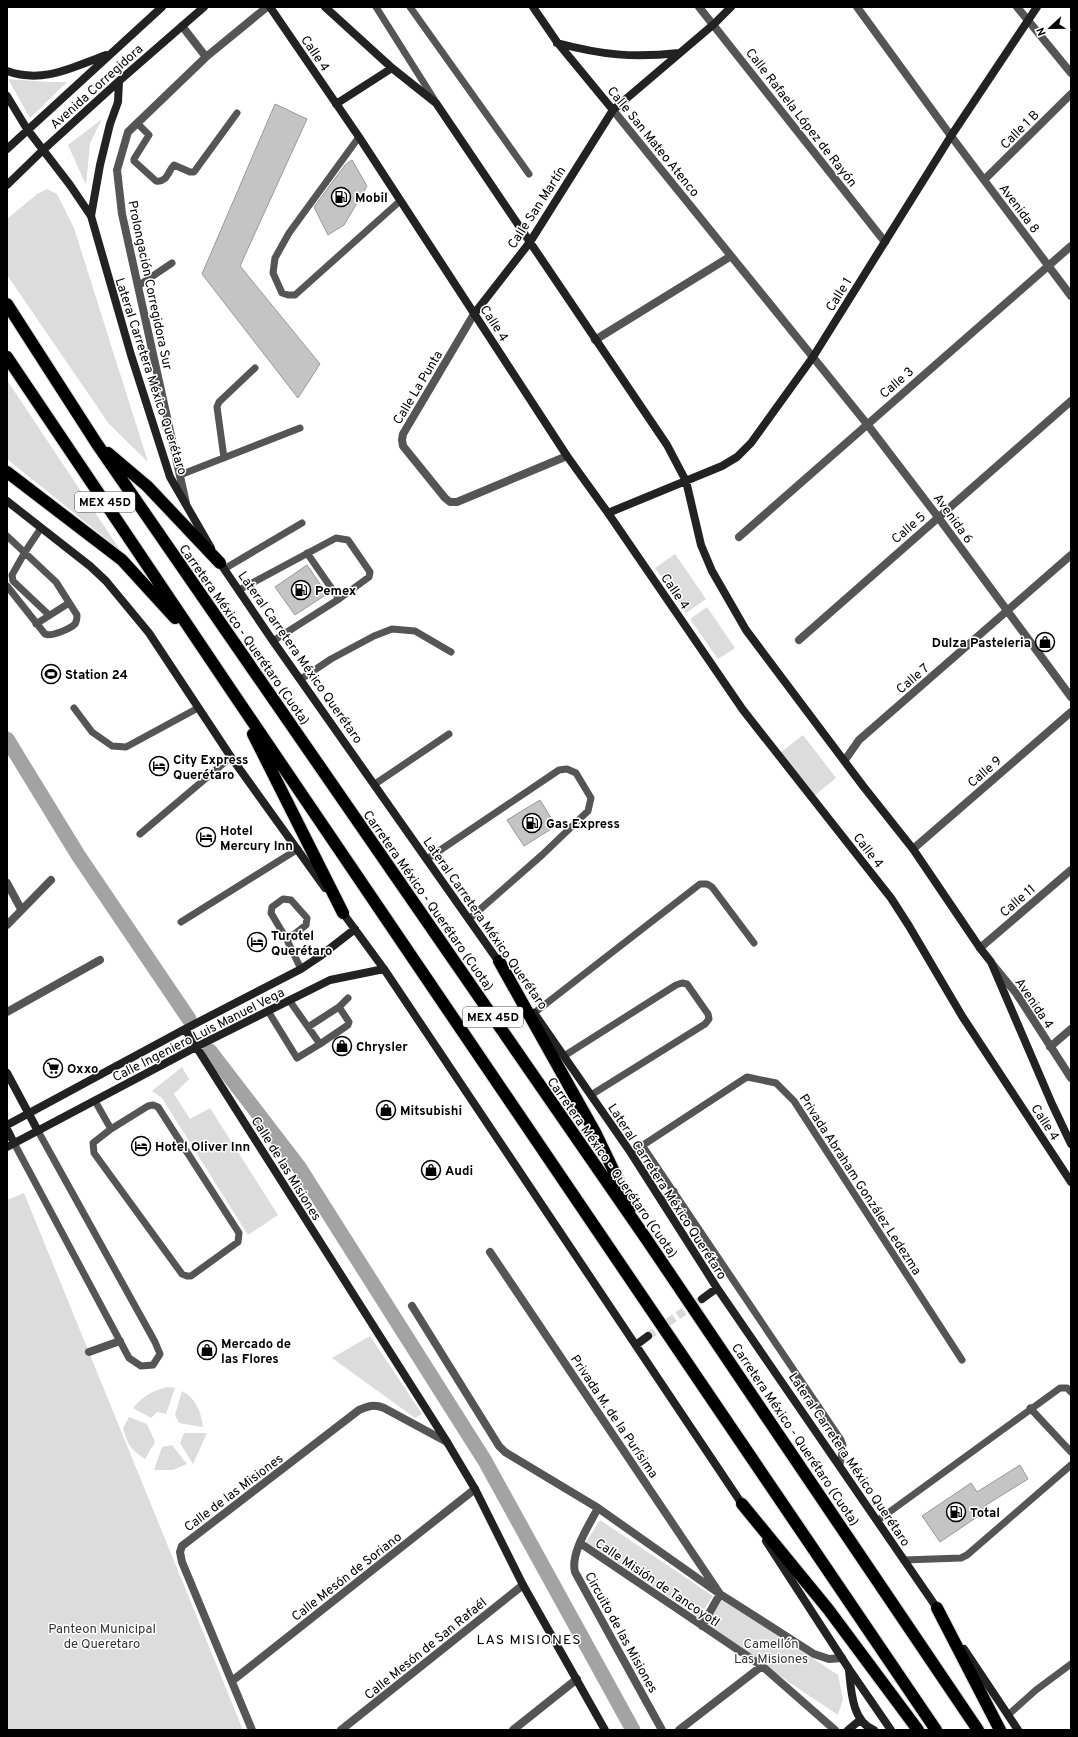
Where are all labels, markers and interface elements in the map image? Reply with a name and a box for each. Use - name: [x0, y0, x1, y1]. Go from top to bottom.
- north arrow: [1030, 8, 1070, 48]
- text: N: [1034, 25, 1050, 38]
- street label: Calle 4: [296, 33, 332, 75]
- street label: Avenida Corregidora: [48, 42, 147, 133]
- street label: Calle Rafaela López de Rayón: [741, 46, 860, 191]
- street label: Calle San Mateo Atenco: [603, 84, 702, 201]
- street label: Calle 1 B: [998, 108, 1043, 153]
- street label: Calle San Martín: [505, 164, 570, 252]
- street label: Avenida 8: [995, 181, 1042, 237]
- fuel station icon: Mobil: [330, 186, 352, 208]
- place label: Mobil: [355, 191, 388, 207]
- street label: Prolongación Corregidora Sur: [123, 199, 175, 372]
- street label: Calle 1: [823, 275, 856, 315]
- street label: Lateral Carretera México Querétaro: [111, 276, 190, 477]
- street label: Calle 4: [476, 303, 511, 345]
- street label: Calle La Punta: [390, 348, 447, 428]
- street label: Calle 3: [877, 364, 918, 403]
- street label: Avenida 6: [929, 491, 976, 547]
- road number: MEX 45D: [75, 492, 135, 512]
- street label: Calle 5: [889, 509, 930, 548]
- street label: Carretera México - Querétaro (Cuota): [175, 542, 312, 728]
- street label: Lateral Carretera México Querétaro: [234, 569, 365, 747]
- street label: Calle 4: [656, 571, 692, 613]
- fuel station icon: Pemex: [290, 579, 312, 601]
- place label: Pemex: [315, 584, 357, 600]
- shop icon: Dulza Pasteleria: [1034, 631, 1056, 653]
- place label: Dulza Pasteleria: [932, 636, 1031, 652]
- street label: Calle 7: [894, 661, 933, 698]
- sports icon: Station 24: [40, 663, 62, 685]
- place label: Station 24: [65, 668, 128, 684]
- place label: City Express Querétaro: [173, 753, 249, 784]
- street label: Calle 9: [965, 753, 1006, 792]
- hotel icon: City Express Querétaro: [148, 755, 170, 777]
- street label: Carretera México - Querétaro (Cuota): [359, 808, 496, 994]
- fuel station icon: Gas Express: [521, 812, 543, 834]
- place label: Gas Express: [546, 817, 620, 833]
- place label: Hotel Mercury Inn: [220, 824, 293, 855]
- hotel icon: Hotel Mercury Inn: [195, 826, 217, 848]
- street label: Calle 4: [849, 830, 886, 872]
- street label: Lateral Carretera México Querétaro: [419, 835, 550, 1013]
- street label: Calle 11: [997, 882, 1039, 921]
- place label: Turotel Querétaro: [271, 929, 332, 960]
- hotel icon: Turotel Querétaro: [246, 931, 268, 953]
- street label: Avenida 4: [1011, 976, 1056, 1033]
- street label: Calle Ingeniero Luis Manuel Vega: [110, 985, 288, 1086]
- road number: MEX 45D: [463, 1007, 523, 1027]
- shop icon: Chrysler: [331, 1035, 353, 1057]
- place label: Chrysler: [356, 1040, 408, 1056]
- supermarket icon: Oxxo: [42, 1057, 64, 1079]
- place label: Oxxo: [67, 1062, 98, 1078]
- street label: Carretera México - Querétaro (Cuota): [543, 1075, 680, 1261]
- street label: Privada Abraham González Ledezma: [795, 1092, 924, 1279]
- shop icon: Mitsubishi: [375, 1099, 397, 1121]
- street label: Lateral Carretera México Querétaro: [603, 1101, 729, 1283]
- street label: Calle 4: [1027, 1102, 1062, 1144]
- place label: Mitsubishi: [400, 1104, 462, 1120]
- street label: Calle de las Misiones: [247, 1114, 324, 1224]
- hotel icon: Hotel Oliver Inn: [130, 1135, 152, 1157]
- place label: Hotel Oliver Inn: [155, 1140, 250, 1156]
- shop icon: Audi: [420, 1159, 442, 1181]
- place label: Audi: [445, 1164, 473, 1180]
- place label: Mercado de las Flores: [221, 1337, 291, 1368]
- shop icon: Mercado de las Flores: [196, 1339, 218, 1361]
- street label: Carretera México - Querétaro (Cuota): [727, 1341, 862, 1529]
- street label: Privada M. de la Purísima: [566, 1352, 661, 1482]
- street label: Lateral Carretera México Querétaro: [784, 1370, 913, 1550]
- street label: Calle de las Misiones: [182, 1451, 287, 1536]
- fuel station icon: Total: [945, 1501, 967, 1523]
- place label: Total: [970, 1506, 1000, 1522]
- street label: Calle Mesón de Soriano: [289, 1530, 405, 1626]
- street label: Calle Misión de Tancoyotl: [592, 1536, 722, 1631]
- street label: Circuito de las Misiones: [580, 1570, 660, 1696]
- street label: Calle Mesón de San Rafaél: [362, 1595, 491, 1704]
- park label: Panteon Municipal de Queretaro: [48, 1622, 156, 1653]
- district label: LAS MISIONES: [476, 1632, 582, 1649]
- park label: Camellón Las Misiones: [734, 1637, 808, 1668]

